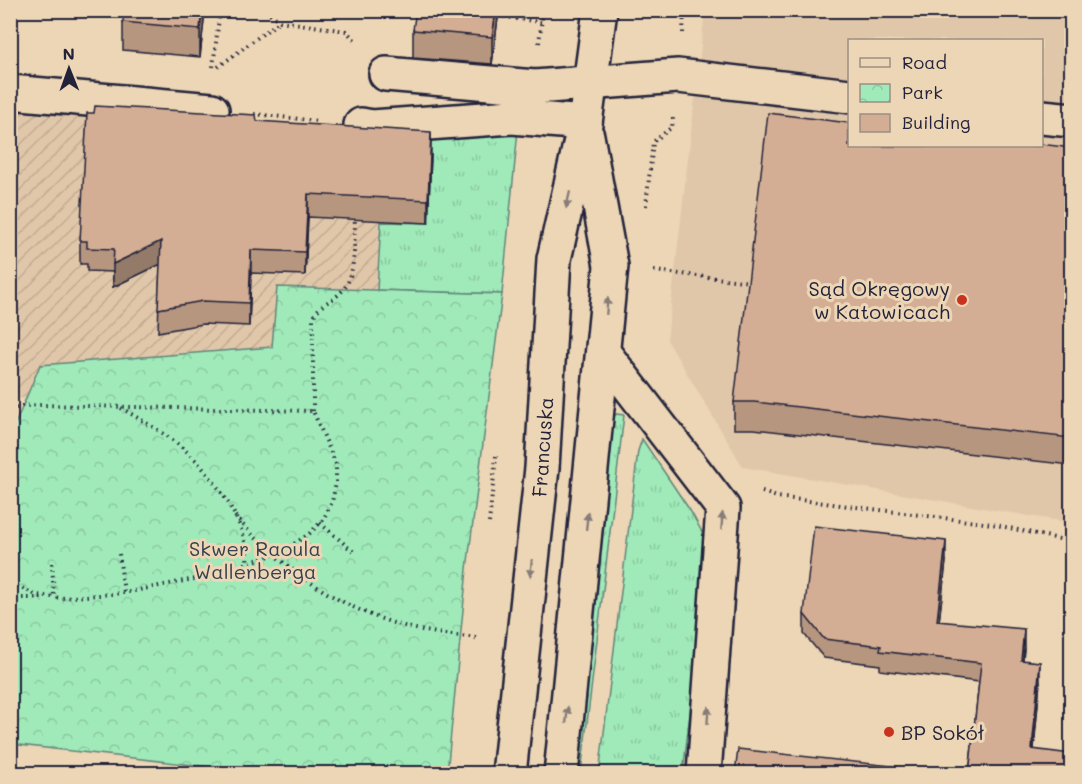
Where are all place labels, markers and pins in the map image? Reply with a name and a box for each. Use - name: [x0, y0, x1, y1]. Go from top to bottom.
- place label: Sąd Okręgowy w Katowicach: [809, 275, 950, 324]
- marker: Sąd Okręgowy w Katowicach: [955, 293, 969, 307]
- place label: BP Sokół: [901, 719, 985, 745]
- marker: BP Sokół: [882, 725, 896, 739]

